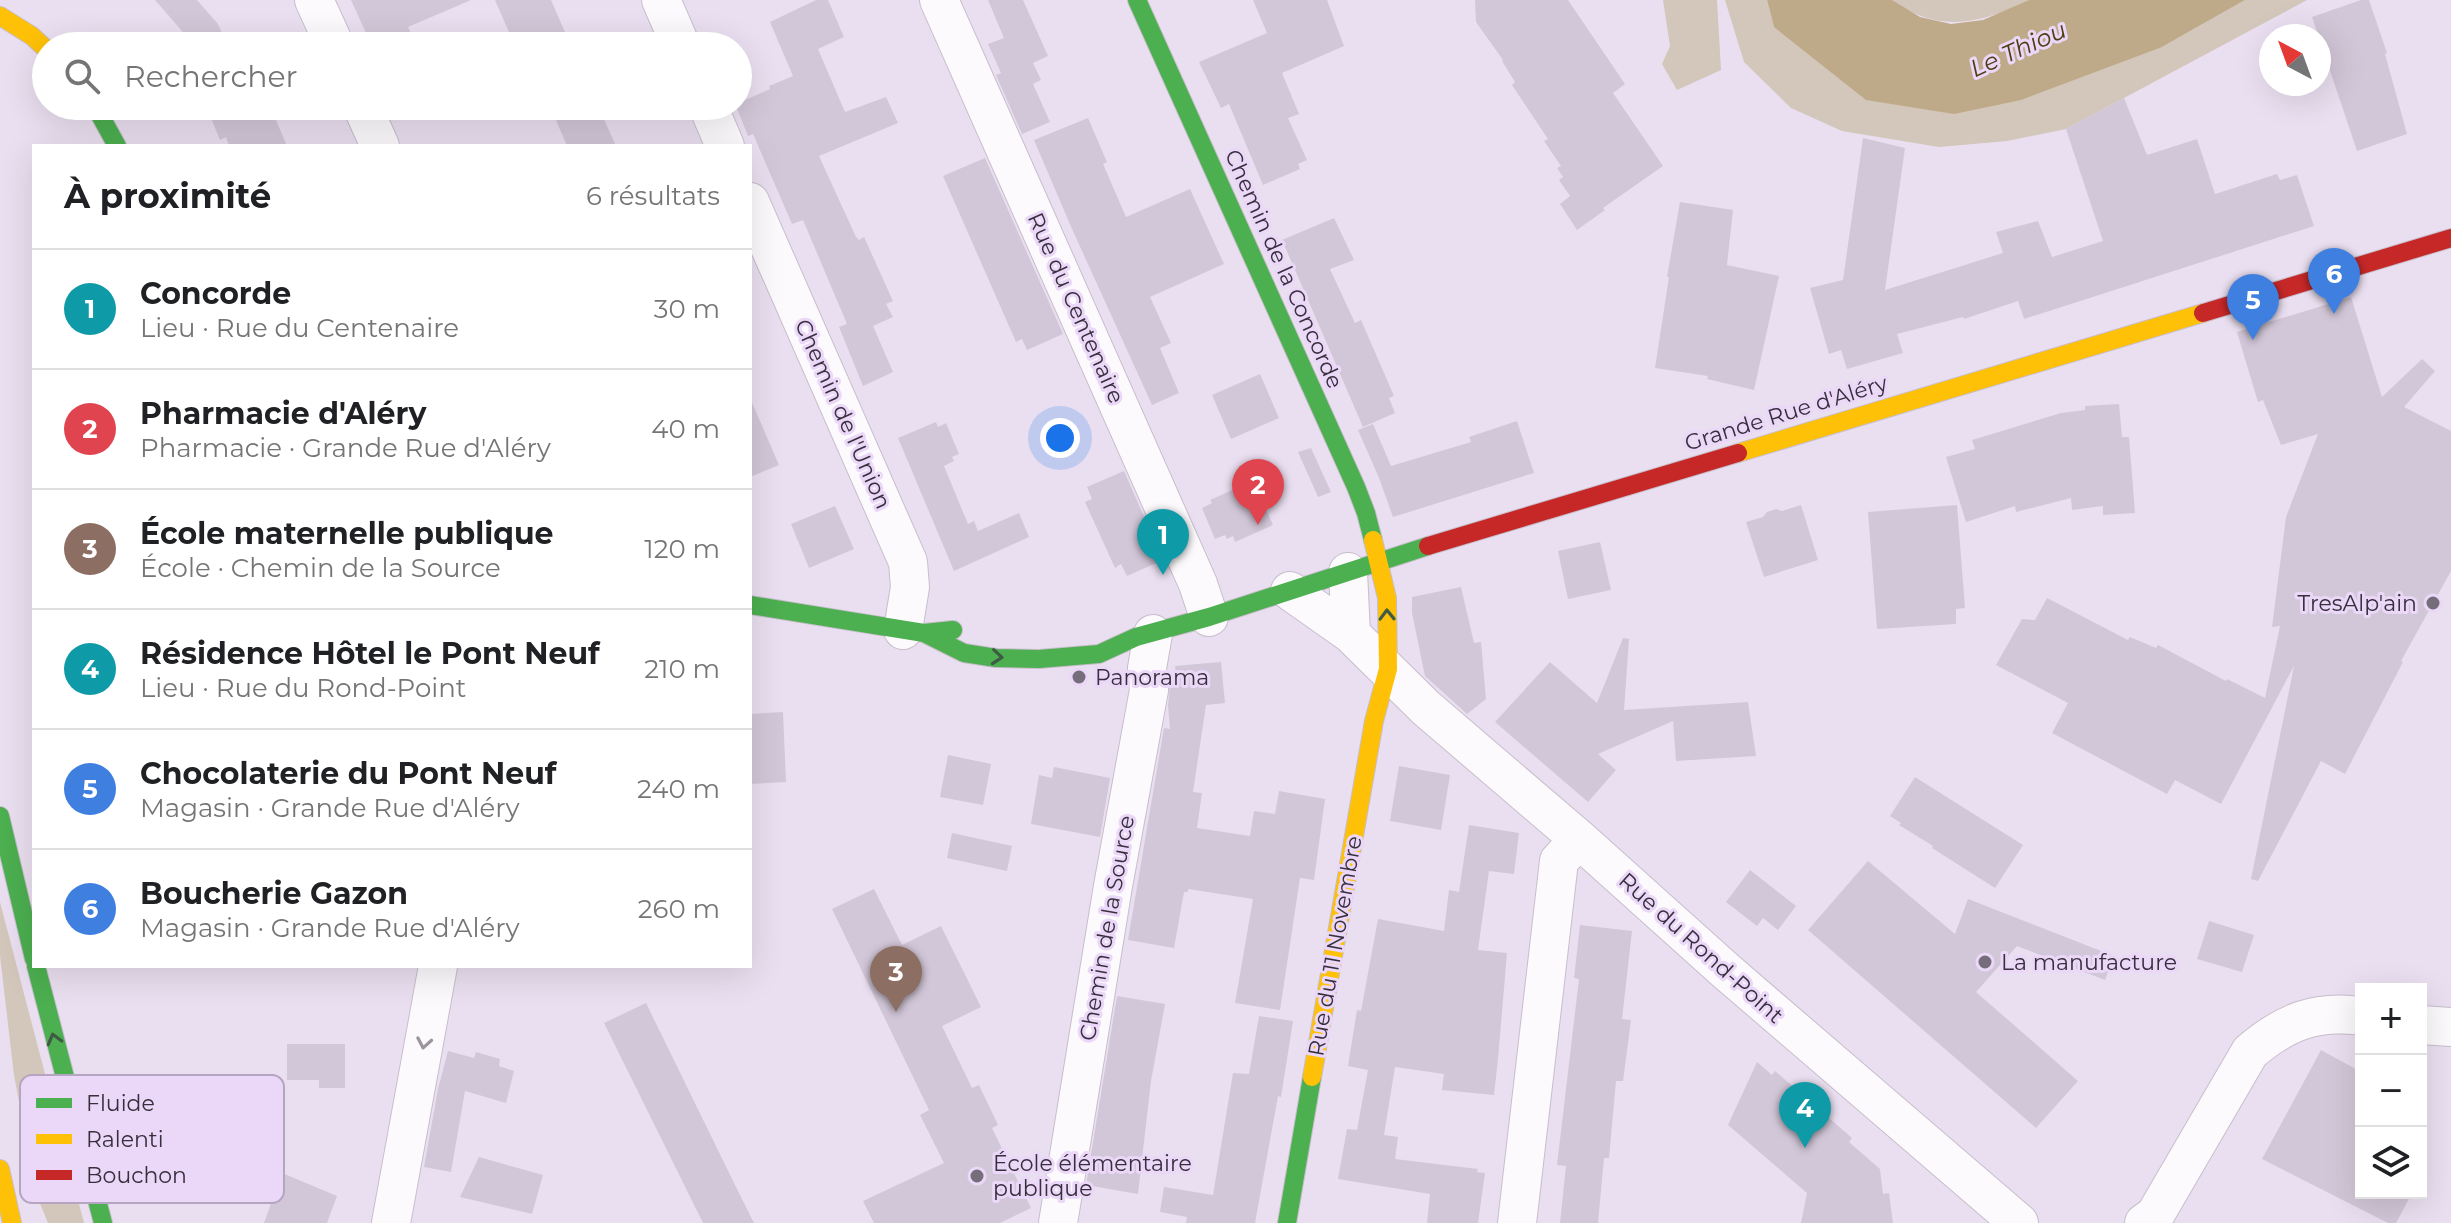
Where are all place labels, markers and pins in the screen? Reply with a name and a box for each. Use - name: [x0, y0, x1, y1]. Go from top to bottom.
- pin: 6: [2308, 248, 2360, 314]
- pin: 5: [2227, 274, 2279, 340]
- pin: 2: [1232, 459, 1284, 525]
- pin: 1: [1137, 509, 1189, 575]
- place label: TresAlp'ain: [2298, 590, 2417, 617]
- marker: TresAlp'ain: [2424, 594, 2442, 612]
- place label: Panorama: [1095, 664, 1209, 691]
- marker: Panorama: [1070, 668, 1088, 686]
- pin: 3: [870, 946, 922, 1012]
- place label: La manufacture: [2001, 949, 2177, 976]
- marker: La manufacture: [1976, 953, 1994, 971]
- pin: 4: [1779, 1082, 1831, 1148]
- place label: École élémentaire publique: [993, 1150, 1192, 1202]
- marker: École élémentaire publique: [968, 1167, 986, 1185]

